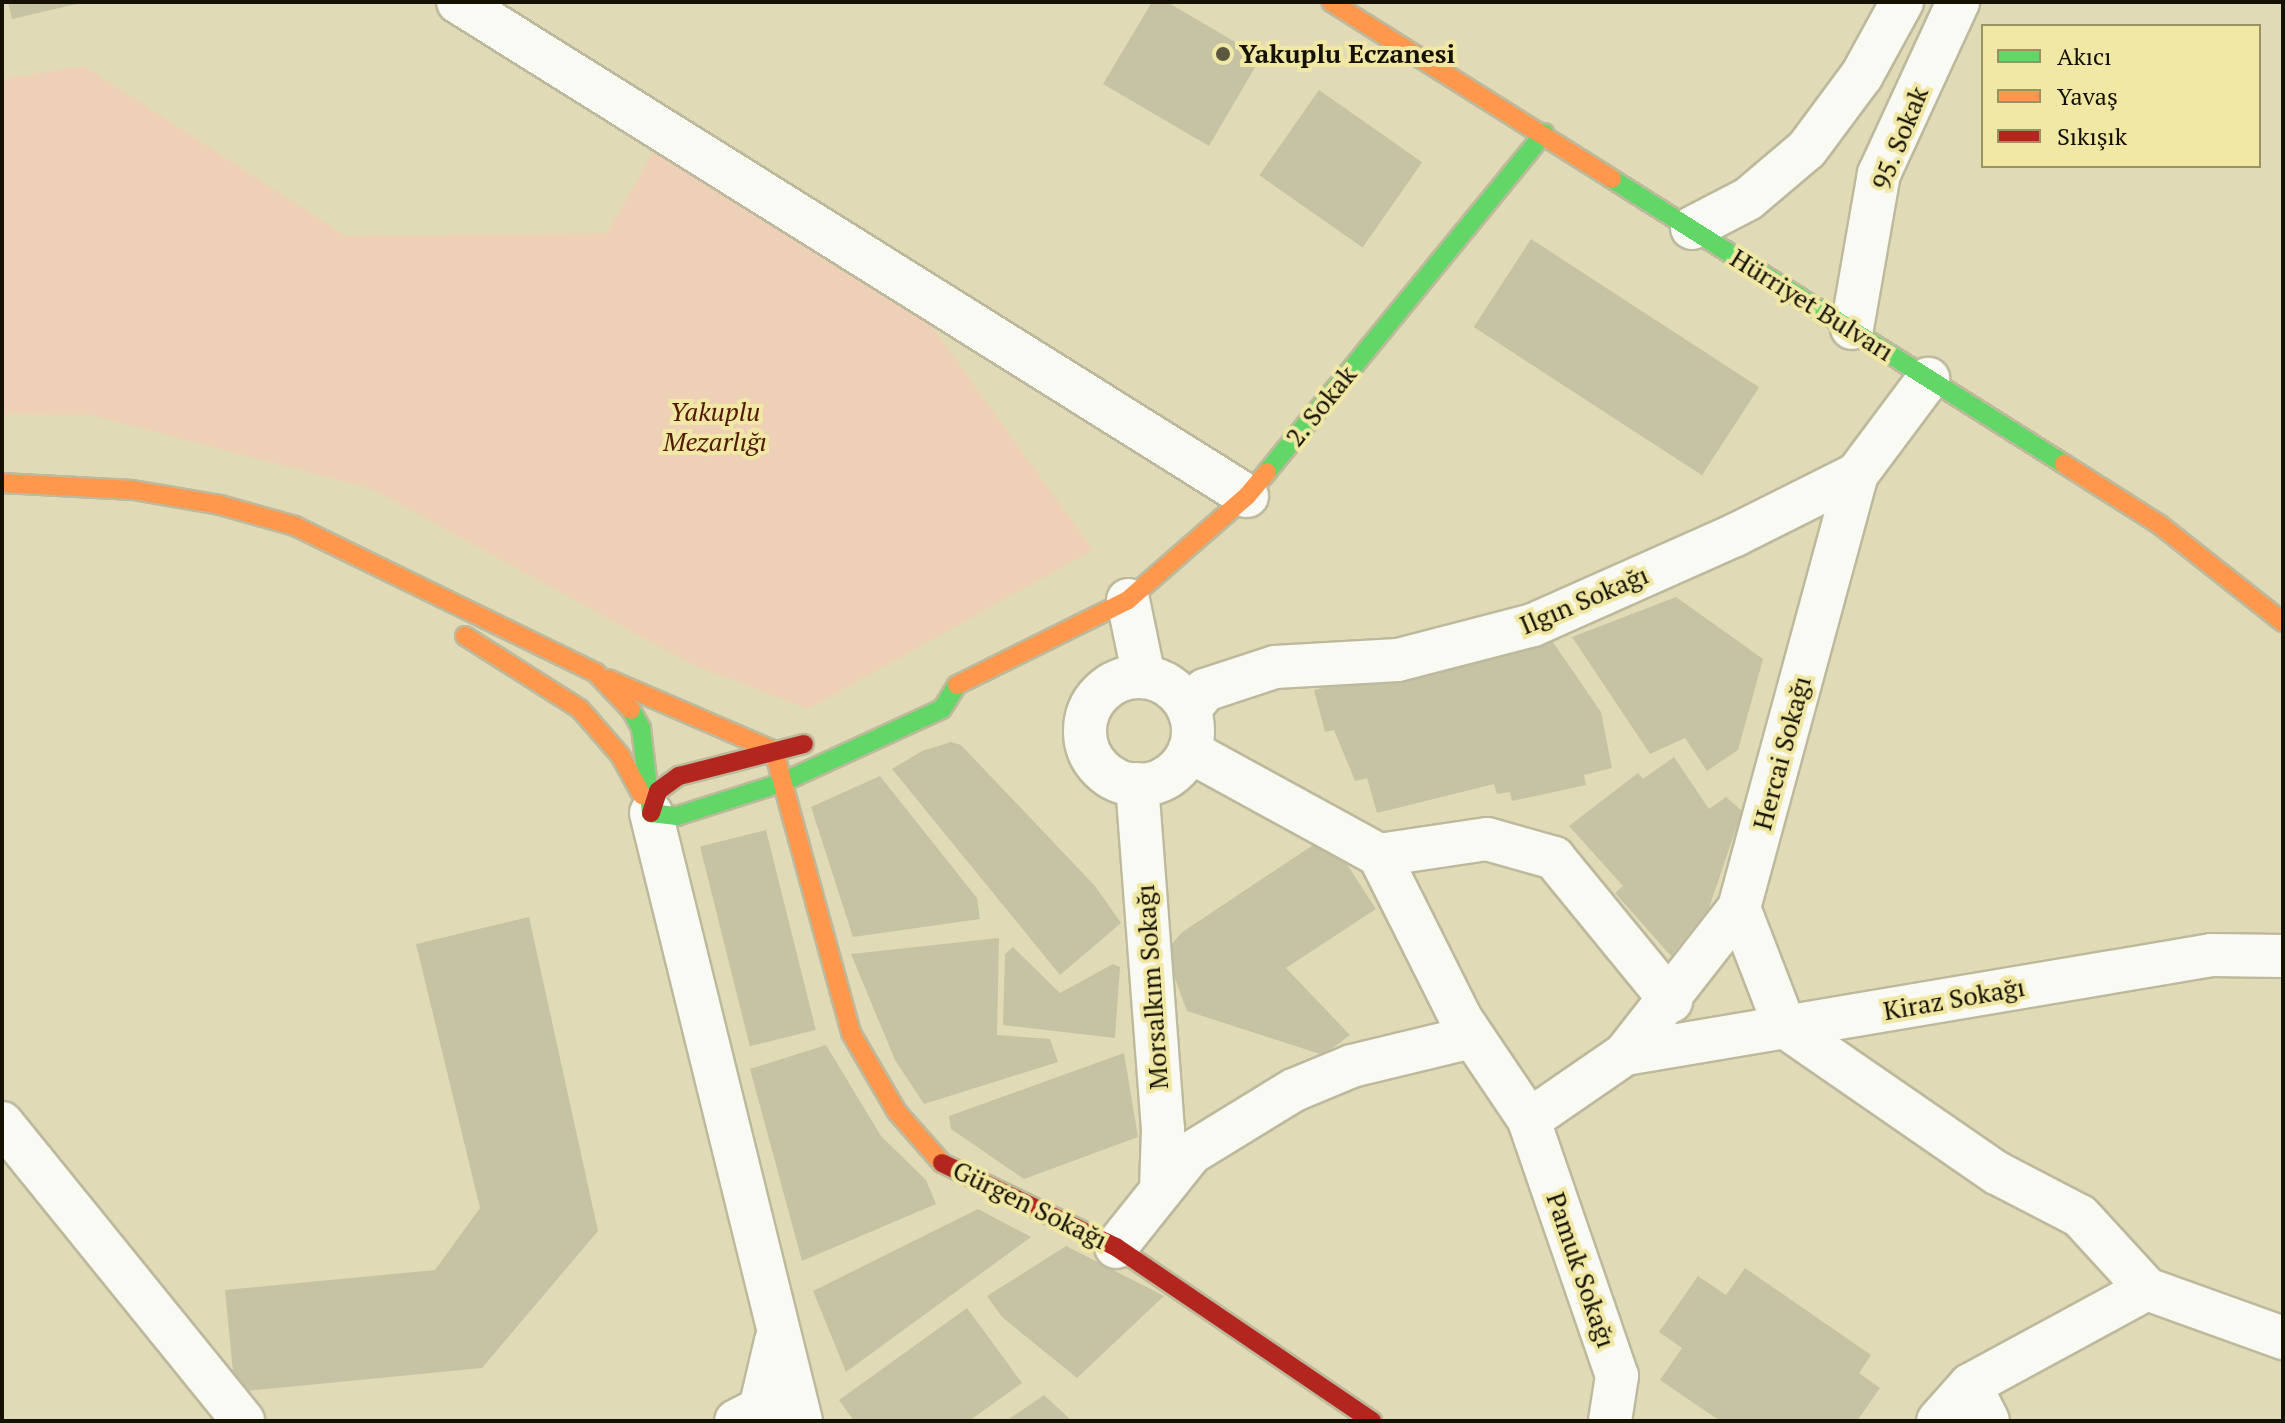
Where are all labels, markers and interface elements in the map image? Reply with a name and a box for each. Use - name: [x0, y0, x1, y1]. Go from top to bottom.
- legend: [1981, 24, 2261, 168]
- place label: Yakuplu Eczanesi: [1239, 38, 1455, 70]
- text: Akıcı: [2057, 40, 2111, 72]
- marker: Yakuplu Eczanesi: [1214, 45, 1232, 63]
- text: Yavaş: [2057, 80, 2118, 112]
- street label: 95. Sokak: [1865, 81, 1935, 195]
- text: Sıkışık: [2057, 120, 2127, 152]
- street label: Hürriyet Bulvarı: [1725, 242, 1899, 368]
- street label: 2. Sokak: [1279, 359, 1363, 453]
- park label: Yakuplu Mezarlığı: [663, 396, 767, 458]
- street label: Ilgın Sokağı: [1515, 559, 1653, 641]
- street label: Hercai Sokağı: [1747, 673, 1817, 833]
- street label: Morsalkım Sokağı: [1129, 883, 1175, 1091]
- street label: Kiraz Sokağı: [1881, 971, 2027, 1027]
- street label: Gürgen Sokağı: [948, 1154, 1112, 1256]
- street label: Pamuk Sokağı: [1540, 1188, 1622, 1352]

